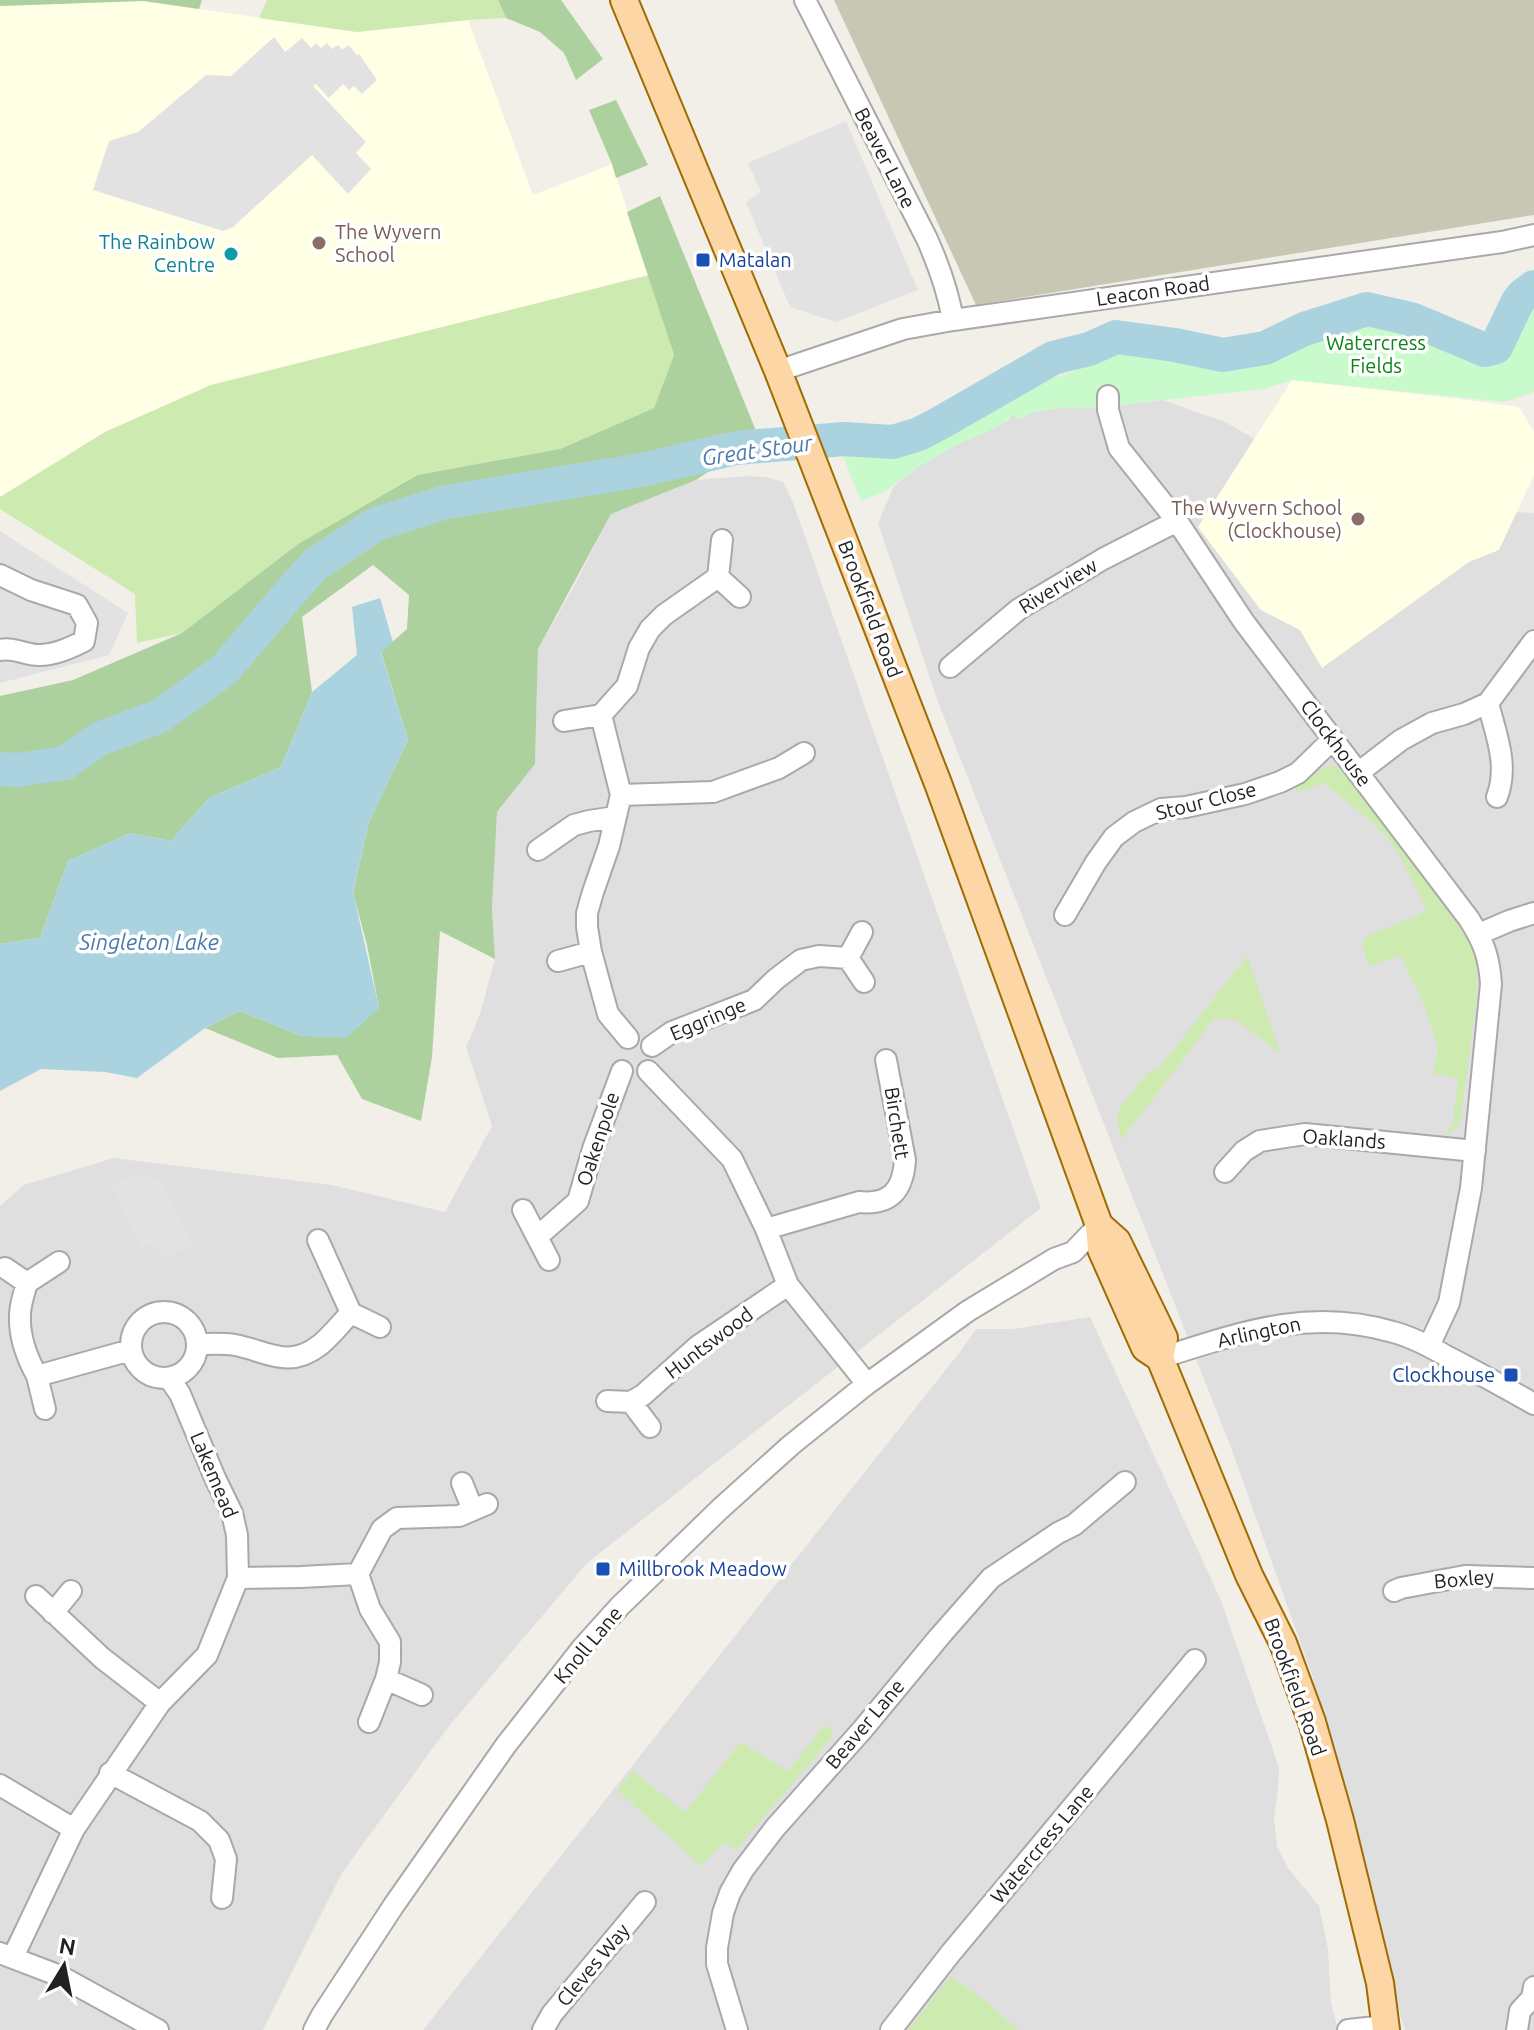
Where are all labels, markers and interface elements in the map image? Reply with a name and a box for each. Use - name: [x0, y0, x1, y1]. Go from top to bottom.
- street label: Beaver Lane: [850, 104, 921, 212]
- place label: The Wyvern School: [335, 220, 441, 266]
- place label: The Rainbow Centre: [99, 230, 215, 276]
- marker: The Wyvern School: [310, 234, 328, 252]
- marker: The Rainbow Centre: [222, 245, 240, 263]
- place label: Matalan: [719, 248, 792, 271]
- marker: Matalan: [694, 251, 712, 269]
- street label: Leacon Road: [1095, 271, 1211, 310]
- park label: Watercress Fields: [1326, 331, 1426, 377]
- water label: Great Stour: [700, 429, 814, 470]
- place label: The Wyvern School (Clockhouse): [1171, 496, 1342, 542]
- marker: The Wyvern School (Clockhouse): [1349, 510, 1367, 528]
- street label: Brookfield Road: [834, 537, 907, 681]
- street label: Riverview: [1014, 553, 1101, 618]
- street label: Clockhouse: [1296, 695, 1377, 791]
- street label: Stour Close: [1153, 777, 1258, 824]
- water label: Singleton Lake: [78, 929, 219, 954]
- street label: Eggringe: [666, 992, 749, 1045]
- street label: Birchett: [880, 1085, 915, 1161]
- street label: Oakenpole: [571, 1089, 624, 1189]
- street label: Oaklands: [1302, 1124, 1386, 1153]
- street label: Huntswood: [660, 1302, 757, 1383]
- street label: Arlington: [1215, 1311, 1303, 1352]
- place label: Clockhouse: [1392, 1363, 1495, 1386]
- marker: Clockhouse: [1502, 1366, 1520, 1384]
- street label: Lakemead: [186, 1428, 243, 1521]
- place label: Millbrook Meadow: [619, 1557, 787, 1580]
- marker: Millbrook Meadow: [594, 1560, 612, 1578]
- street label: Boxley: [1433, 1564, 1495, 1593]
- street label: Knoll Lane: [549, 1602, 626, 1688]
- street label: Brookfield Road: [1260, 1615, 1331, 1759]
- street label: Beaver Lane: [820, 1674, 909, 1773]
- street label: Watercress Lane: [985, 1780, 1098, 1908]
- street label: Cleves Way: [551, 1918, 634, 2011]
- north arrow: [24, 1926, 104, 2006]
- text: N: [57, 1932, 78, 1960]

